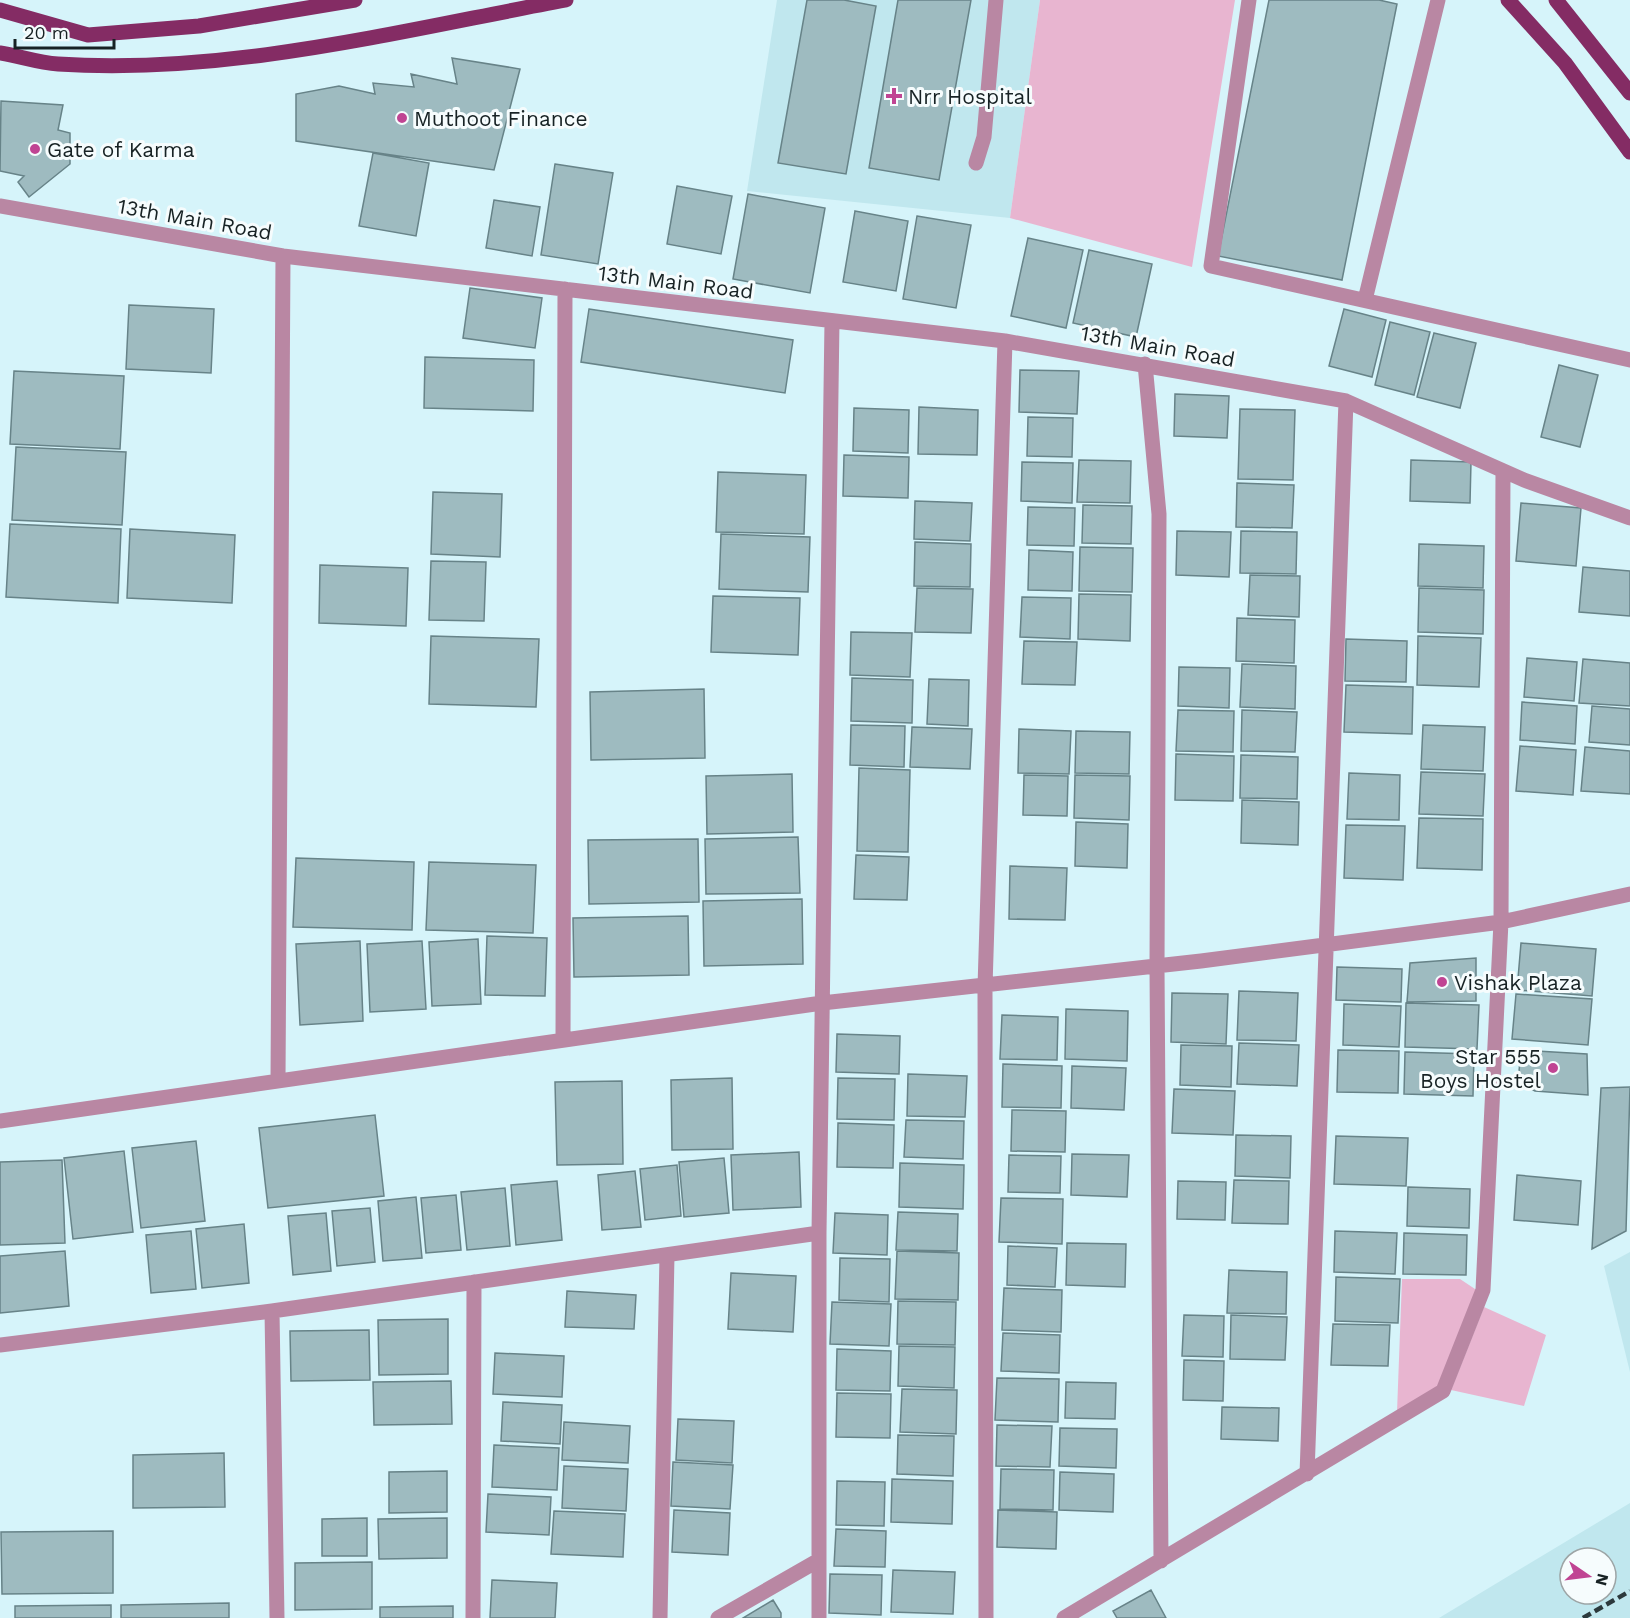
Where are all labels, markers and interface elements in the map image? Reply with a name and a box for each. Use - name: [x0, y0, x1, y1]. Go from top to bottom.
- scale bar: [15, 12, 114, 50]
- text: 20 m: [24, 22, 69, 43]
- place label: Nrr Hospital: [908, 84, 1032, 109]
- marker: Nrr Hospital: [885, 87, 903, 105]
- place label: Muthoot Finance: [414, 106, 588, 131]
- marker: Muthoot Finance: [395, 111, 409, 125]
- place label: Gate of Karma: [47, 137, 195, 162]
- marker: Gate of Karma: [28, 142, 42, 156]
- street label: 13th Main Road: [116, 193, 274, 245]
- street label: 13th Main Road: [597, 260, 755, 304]
- street label: 13th Main Road: [1079, 320, 1237, 372]
- place label: Vishak Plaza: [1454, 970, 1582, 995]
- marker: Vishak Plaza: [1435, 975, 1449, 989]
- place label: Star 555 Boys Hostel: [1420, 1044, 1542, 1093]
- marker: Star 555 Boys Hostel: [1546, 1061, 1560, 1075]
- north arrow: [1558, 1546, 1618, 1606]
- text: N: [1591, 1571, 1613, 1588]

